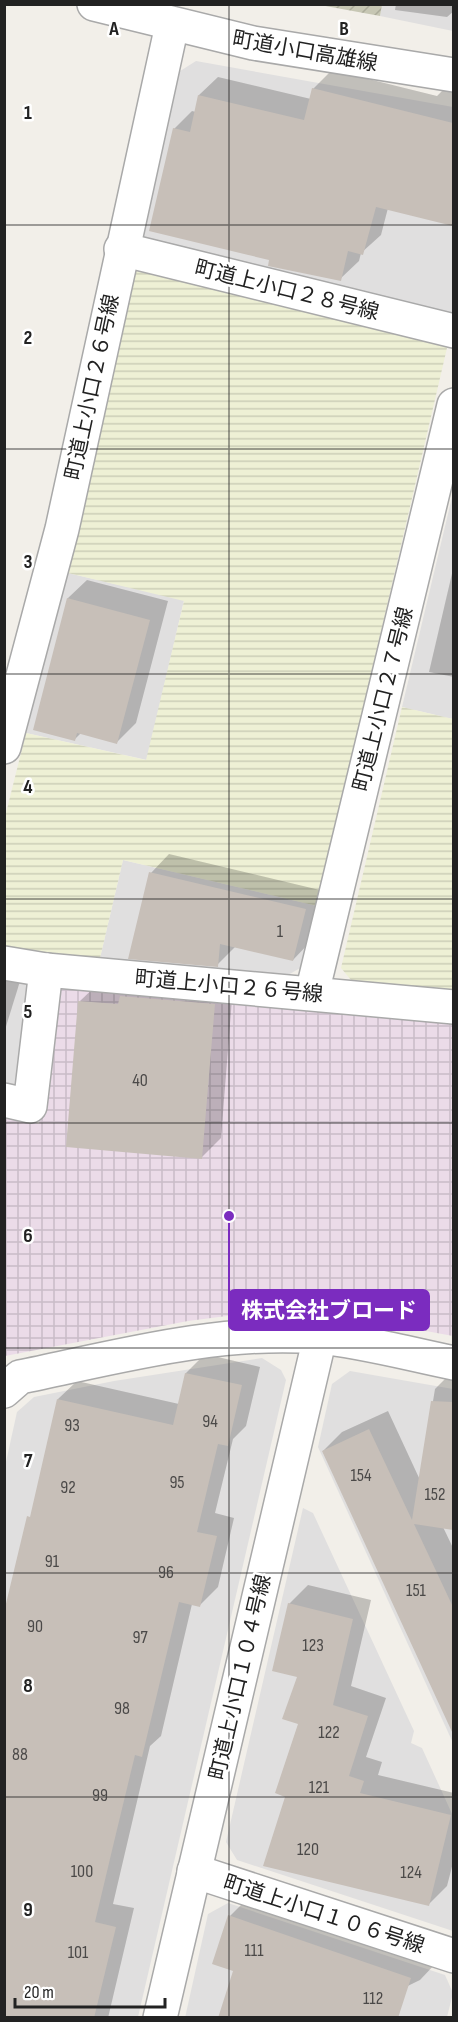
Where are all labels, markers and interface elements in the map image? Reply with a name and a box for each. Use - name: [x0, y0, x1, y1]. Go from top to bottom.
- text: A: [108, 17, 119, 41]
- text: B: [339, 17, 349, 41]
- street label: 町道小口高雄線: [230, 26, 379, 77]
- text: 1: [24, 101, 32, 125]
- street label: 町道上小口２８号線: [192, 255, 382, 325]
- street label: 町道上小口２６号線: [61, 292, 124, 482]
- text: 2: [24, 326, 32, 350]
- text: 3: [24, 550, 33, 574]
- street label: 町道上小口２７号線: [348, 604, 418, 794]
- text: 4: [23, 775, 33, 799]
- house number: 1: [277, 921, 284, 942]
- street label: 町道上小口２６号線: [134, 966, 324, 1007]
- text: 5: [24, 1000, 33, 1024]
- house number: 40: [132, 1070, 148, 1091]
- text: 6: [23, 1224, 33, 1248]
- callout: 株式会社ブロード: [229, 1290, 429, 1330]
- text: 株式会社ブロード: [241, 1298, 417, 1325]
- house number: 94: [202, 1411, 218, 1432]
- house number: 93: [64, 1415, 80, 1436]
- text: 7: [24, 1449, 33, 1473]
- house number: 154: [350, 1465, 372, 1486]
- house number: 95: [169, 1472, 185, 1493]
- house number: 92: [60, 1477, 76, 1498]
- house number: 152: [425, 1484, 445, 1505]
- house number: 91: [45, 1551, 60, 1572]
- house number: 96: [158, 1562, 174, 1583]
- street label: 町道上小口１０４号線: [205, 1572, 276, 1782]
- house number: 151: [406, 1580, 427, 1601]
- house number: 90: [27, 1616, 43, 1637]
- house number: 97: [132, 1627, 148, 1648]
- house number: 123: [302, 1635, 324, 1656]
- text: 8: [23, 1674, 33, 1698]
- house number: 98: [114, 1698, 130, 1719]
- house number: 122: [318, 1722, 340, 1743]
- house number: 88: [12, 1744, 28, 1765]
- house number: 121: [309, 1777, 330, 1798]
- house number: 99: [92, 1785, 108, 1806]
- house number: 120: [297, 1839, 319, 1860]
- house number: 100: [71, 1861, 93, 1882]
- house number: 124: [400, 1862, 422, 1883]
- street label: 町道上小口１０６号線: [220, 1870, 428, 1959]
- text: 9: [23, 1898, 33, 1922]
- house number: 111: [245, 1940, 264, 1961]
- house number: 101: [68, 1942, 89, 1963]
- scale bar: [15, 1971, 165, 2009]
- text: 20 m: [24, 1982, 54, 2003]
- house number: 112: [363, 1988, 383, 2009]

